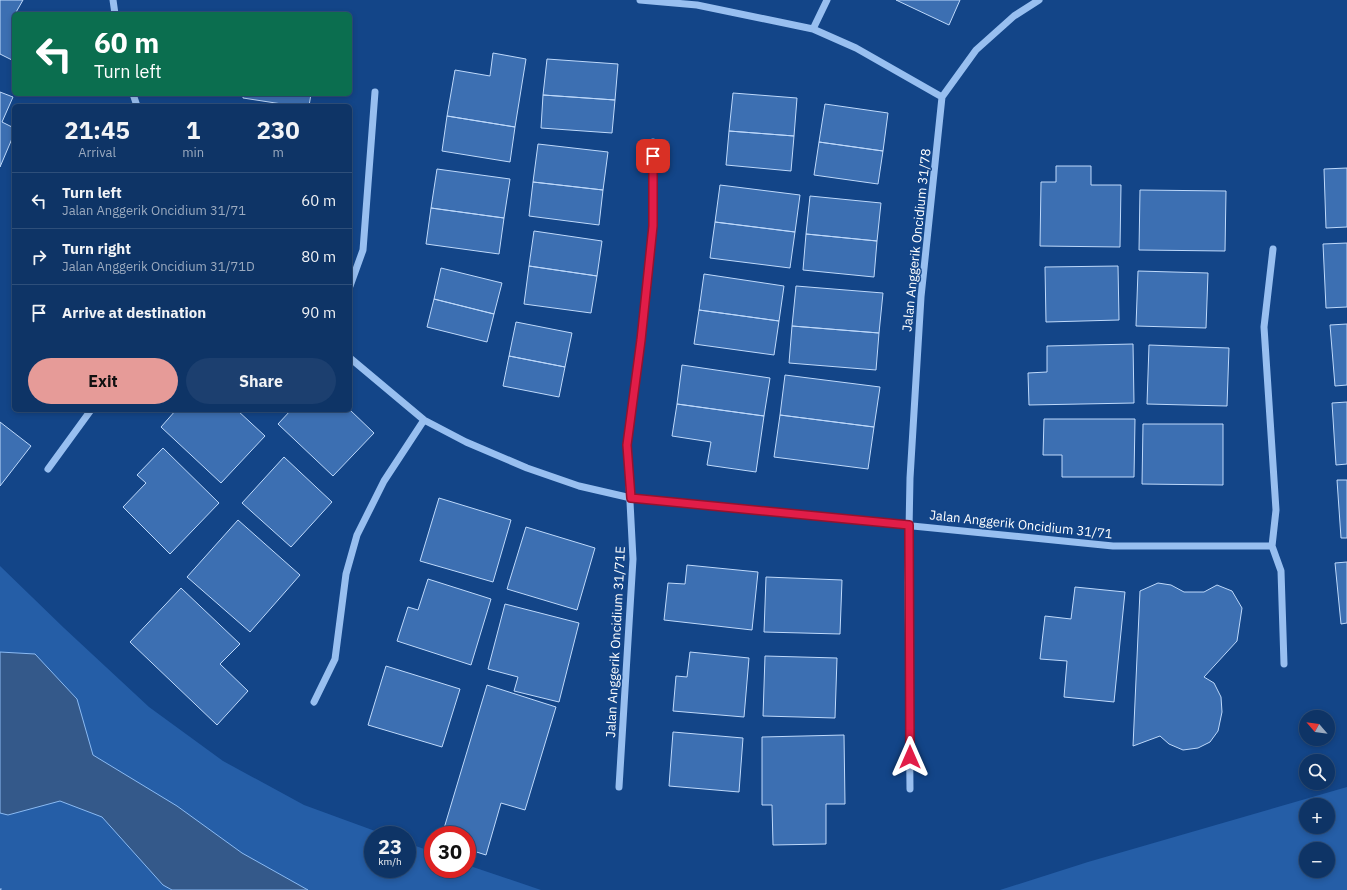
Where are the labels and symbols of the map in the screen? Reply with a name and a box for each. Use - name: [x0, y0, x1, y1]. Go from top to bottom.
- pin: [636, 139, 670, 173]
- street label: Jalan Anggerik Oncidium 31/78: [898, 147, 935, 332]
- street label: Jalan Anggerik Oncidium 31/71: [929, 506, 1114, 543]
- street label: Jalan Anggerik Oncidium 31/71E: [602, 546, 629, 738]
- north arrow: [1299, 710, 1335, 746]
- position arrow: [889, 736, 931, 778]
- speed limit sign: 30: [424, 826, 476, 878]

